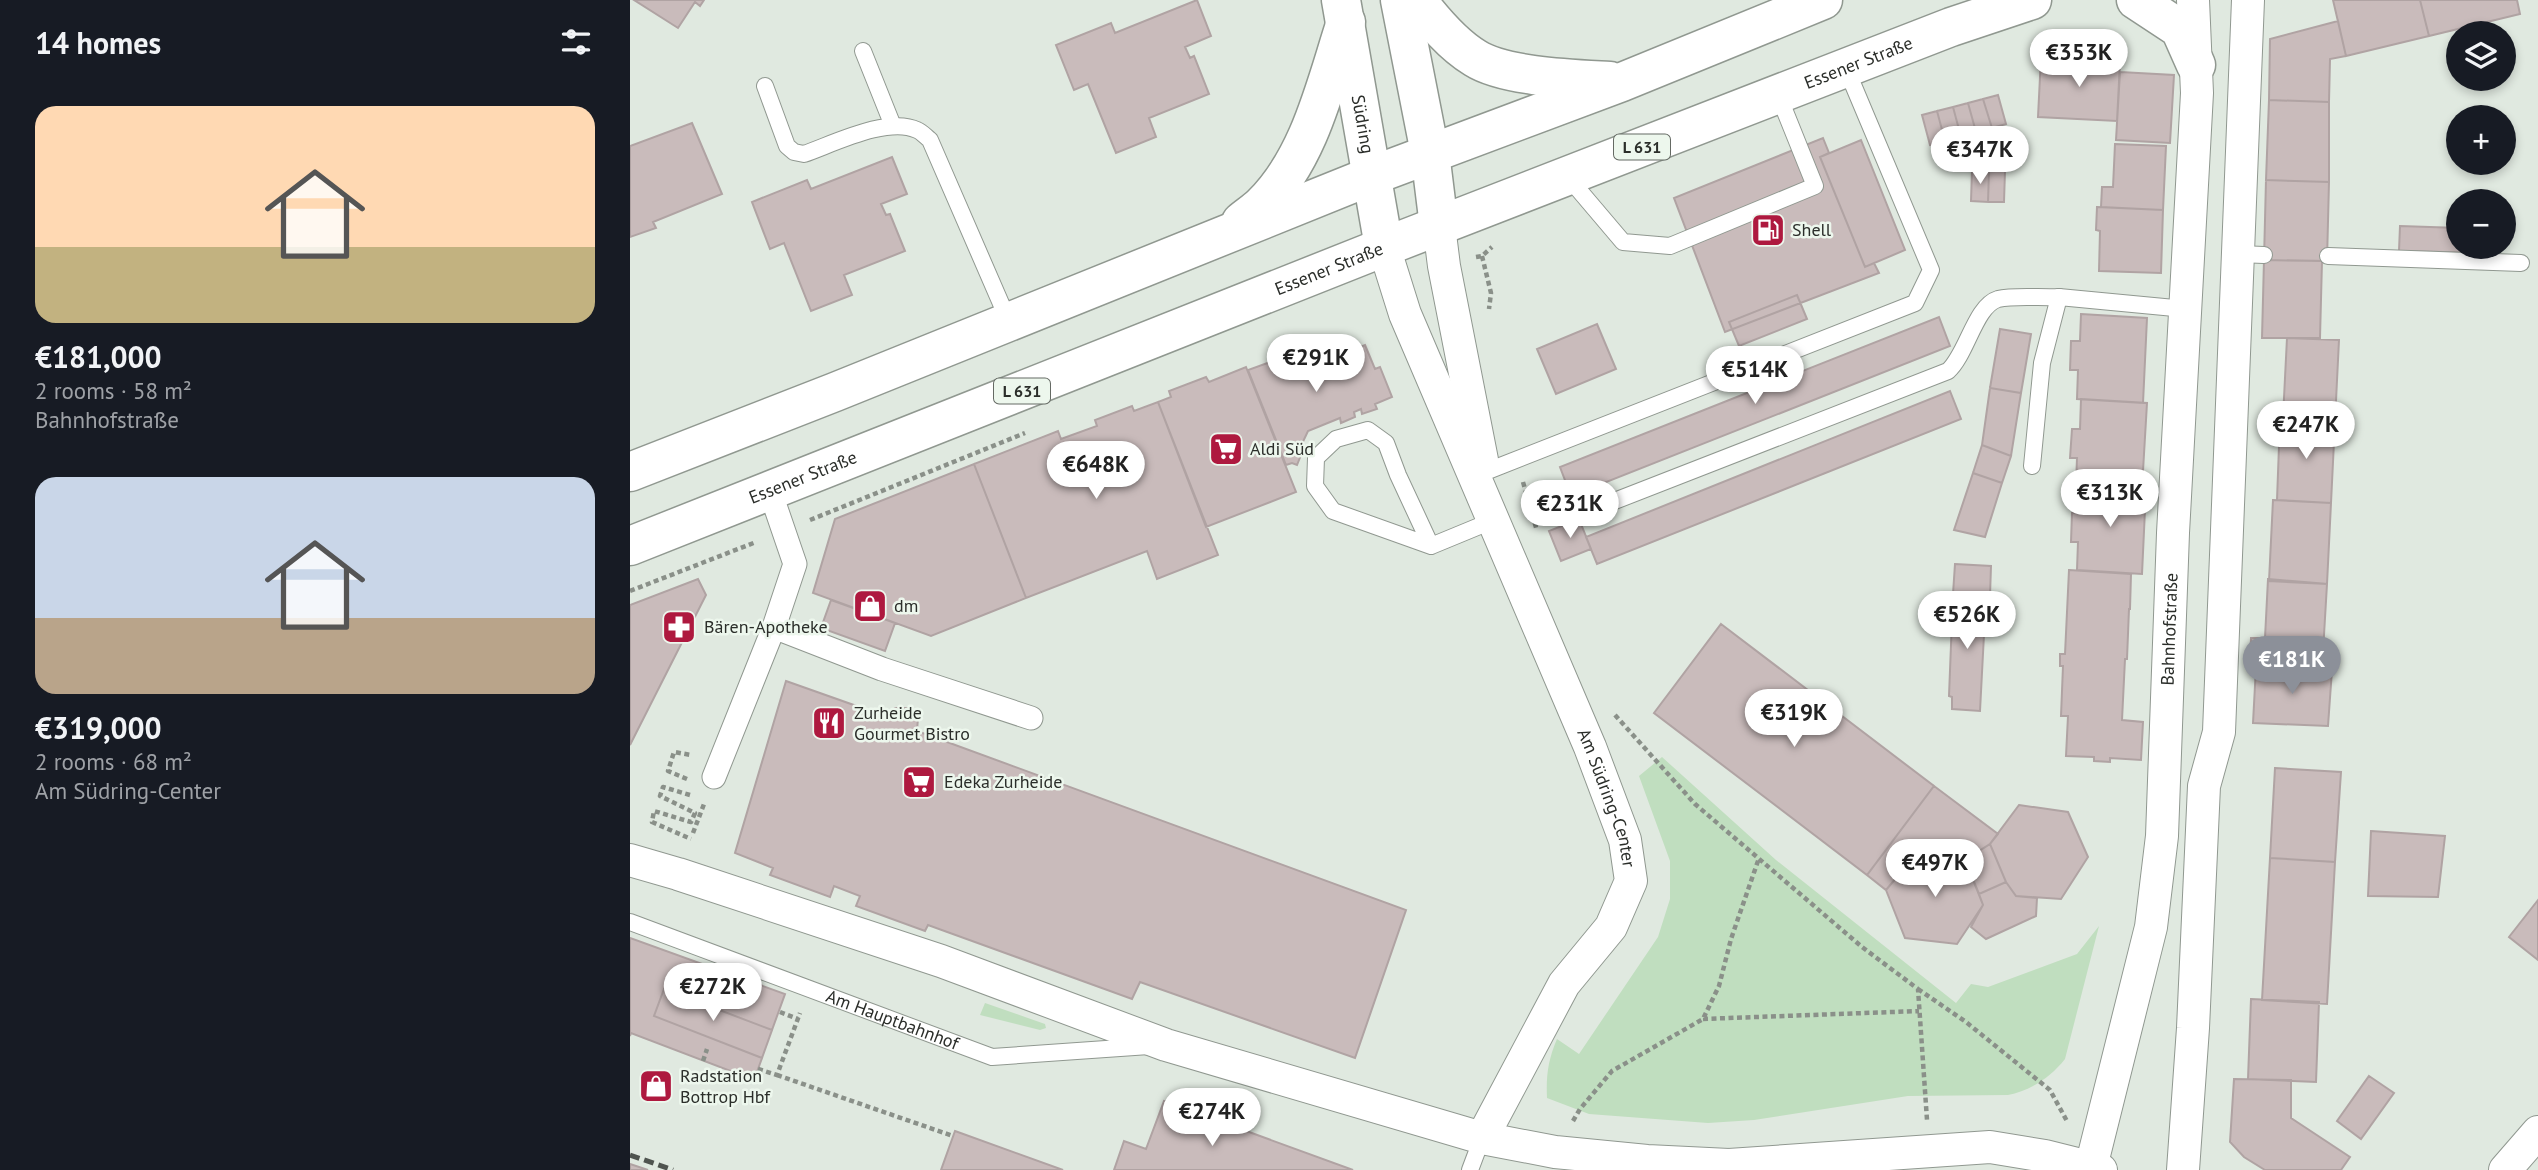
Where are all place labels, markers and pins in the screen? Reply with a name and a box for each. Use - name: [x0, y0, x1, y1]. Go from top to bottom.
- pin: €353K: [2030, 29, 2128, 89]
- pin: €347K: [1931, 127, 2029, 186]
- fuel station icon: Shell: [1749, 211, 1787, 249]
- place label: Shell: [1792, 218, 1832, 241]
- pin: €291K: [1267, 334, 1365, 394]
- pin: €514K: [1706, 346, 1804, 406]
- pin: €247K: [2257, 402, 2355, 461]
- supermarket icon: Aldi Süd: [1207, 430, 1245, 468]
- place label: Aldi Süd: [1250, 437, 1314, 460]
- pin: €648K: [1047, 442, 1145, 501]
- pin: €313K: [2061, 470, 2159, 529]
- pin: €231K: [1521, 480, 1619, 540]
- shop icon: dm: [851, 587, 889, 625]
- pin: €526K: [1918, 592, 2016, 651]
- place label: dm: [894, 594, 918, 617]
- pharmacy icon: Bären-Apotheke: [660, 608, 698, 646]
- place label: Bären-Apotheke: [704, 615, 828, 638]
- pin: €181K: [2243, 636, 2341, 696]
- pin: €319K: [1745, 690, 1843, 749]
- place label: Zurheide Gourmet Bistro: [854, 701, 970, 745]
- restaurant icon: Zurheide Gourmet Bistro: [810, 704, 848, 742]
- supermarket icon: Edeka Zurheide: [900, 763, 938, 801]
- place label: Edeka Zurheide: [944, 770, 1062, 793]
- pin: €497K: [1886, 839, 1984, 899]
- pin: €272K: [664, 964, 762, 1023]
- place label: Radstation Bottrop Hbf: [680, 1064, 771, 1108]
- shop icon: Radstation Bottrop Hbf: [637, 1067, 675, 1105]
- pin: €274K: [1163, 1088, 1261, 1148]

